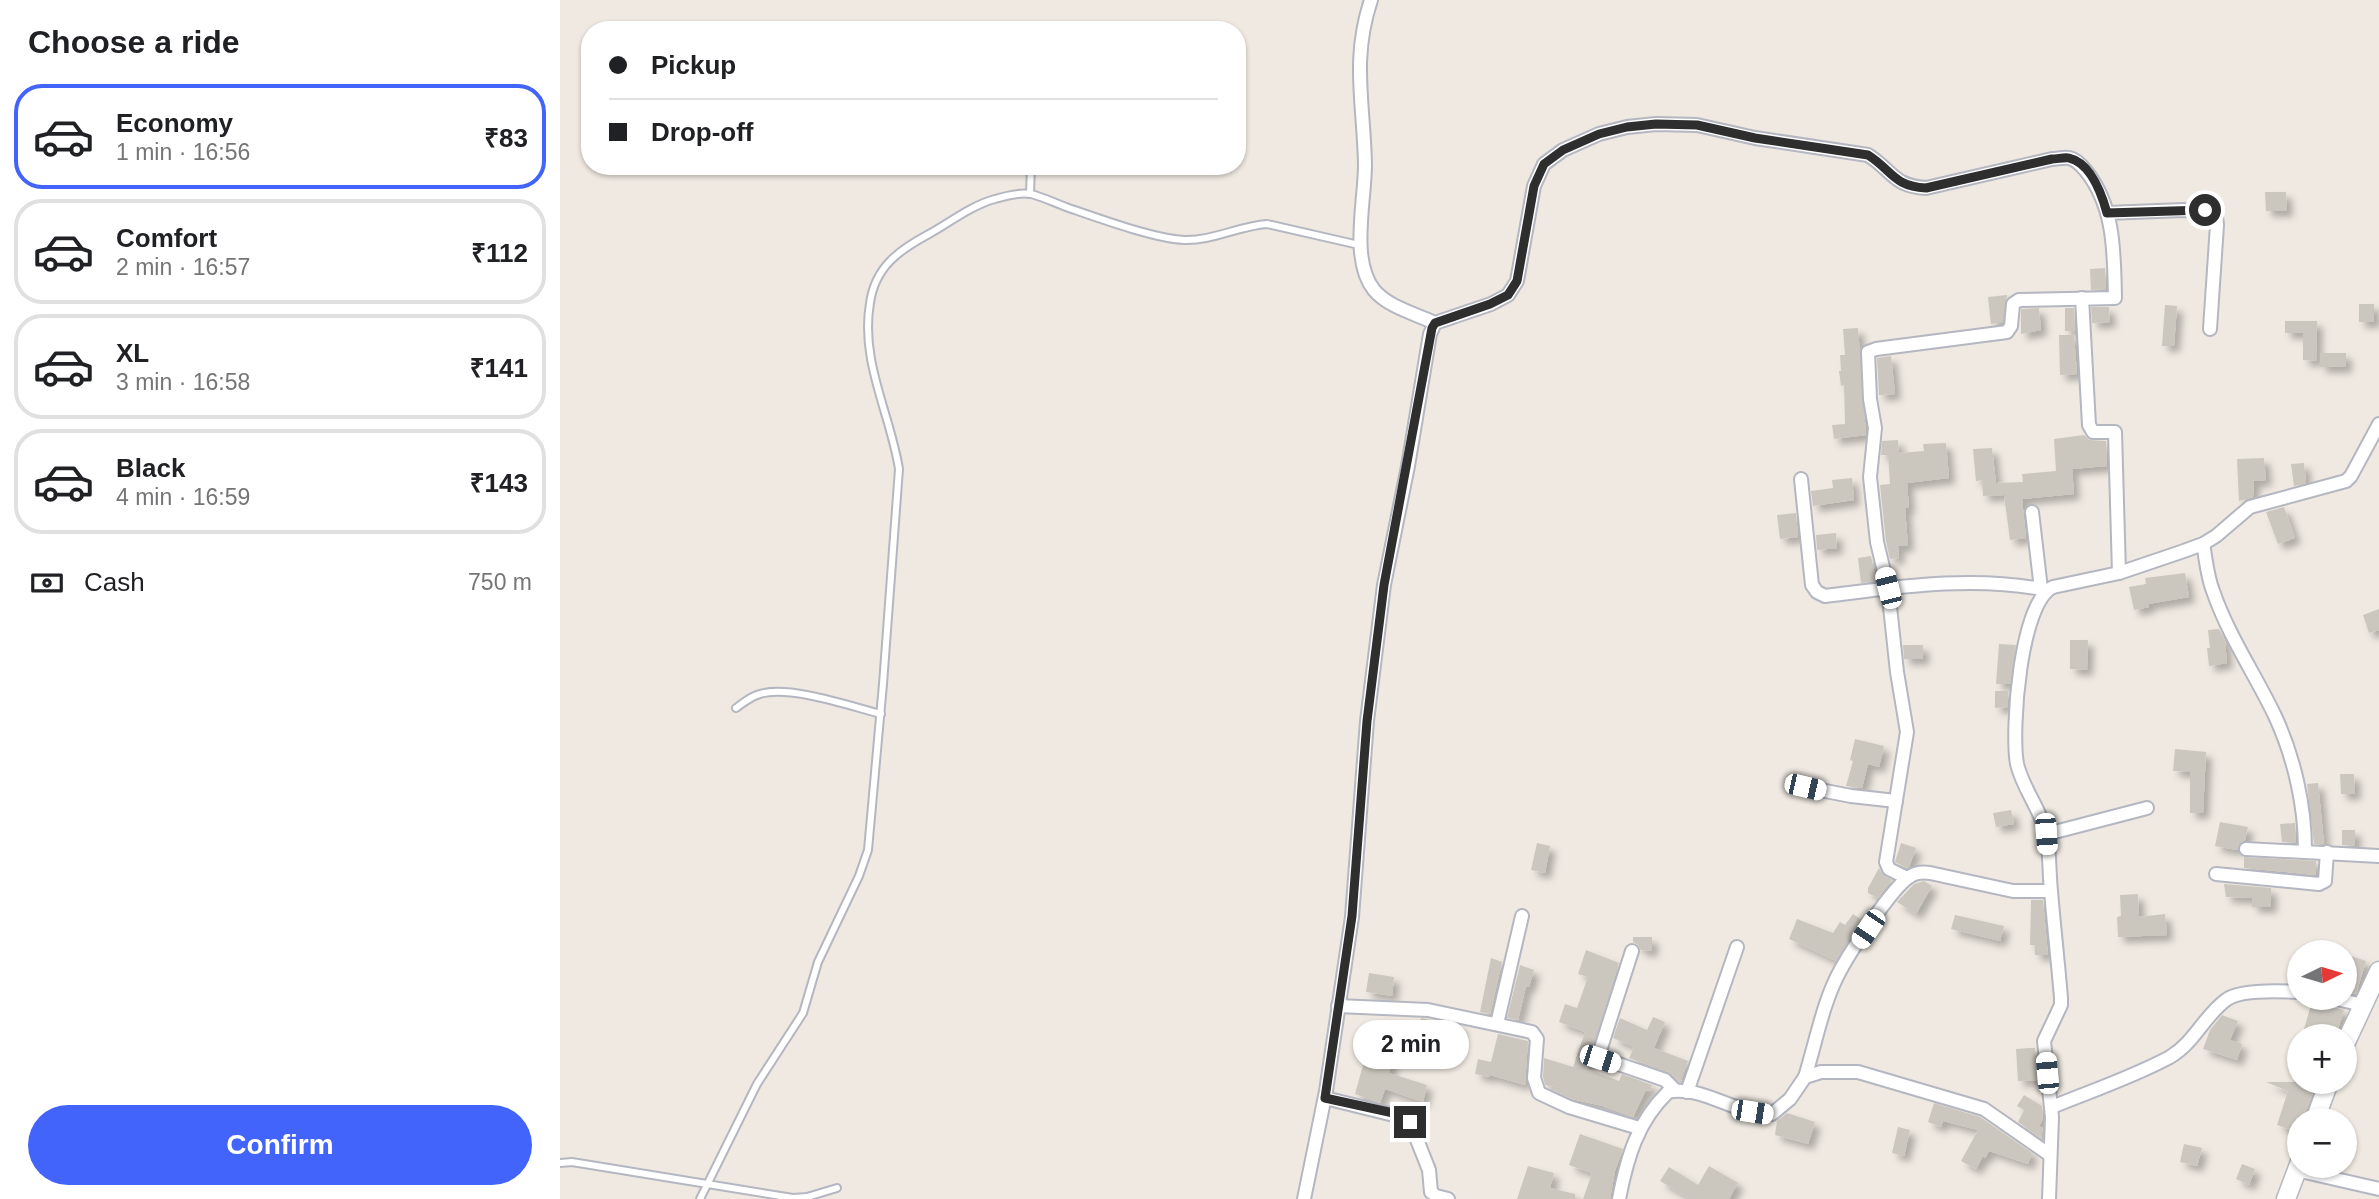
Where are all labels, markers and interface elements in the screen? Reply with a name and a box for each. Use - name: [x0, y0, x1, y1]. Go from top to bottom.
- text: Choose a ride: [28, 24, 240, 60]
- text: Pickup: [651, 50, 736, 80]
- icon: car: [32, 105, 95, 168]
- text: Economy: [116, 108, 233, 138]
- text: Drop-off: [651, 117, 754, 147]
- text: ₹83: [484, 123, 528, 153]
- text: 1 min · 16:56: [116, 139, 250, 165]
- route start: [2189, 194, 2221, 226]
- icon: car: [32, 220, 95, 283]
- text: Comfort: [116, 223, 217, 253]
- text: ₹112: [471, 238, 528, 268]
- text: 2 min · 16:57: [116, 254, 250, 280]
- icon: car: [32, 335, 95, 398]
- text: XL: [116, 338, 149, 368]
- text: ₹141: [470, 353, 528, 383]
- text: 3 min · 16:58: [116, 369, 250, 395]
- icon: car: [32, 450, 95, 513]
- text: Black: [116, 453, 185, 483]
- text: ₹143: [470, 468, 528, 498]
- text: 4 min · 16:59: [116, 484, 250, 510]
- icon: cash: [28, 564, 66, 602]
- car: [1873, 565, 1904, 611]
- text: Cash: [84, 567, 145, 597]
- text: 750 m: [468, 569, 532, 595]
- car: [1783, 772, 1828, 802]
- car: [2035, 812, 2058, 856]
- car: [1848, 906, 1889, 952]
- north arrow: [2287, 940, 2357, 1010]
- map controls: [2287, 940, 2357, 1178]
- callout: 2 min: [1352, 1020, 1468, 1070]
- button: +: [2287, 1024, 2357, 1094]
- text: 2 min: [1381, 1031, 1441, 1057]
- car: [1577, 1043, 1624, 1075]
- car: [2035, 1051, 2060, 1095]
- car: [1730, 1098, 1775, 1126]
- button: Confirm: [28, 1105, 532, 1185]
- route end: [1394, 1106, 1426, 1138]
- button: −: [2287, 1108, 2357, 1178]

